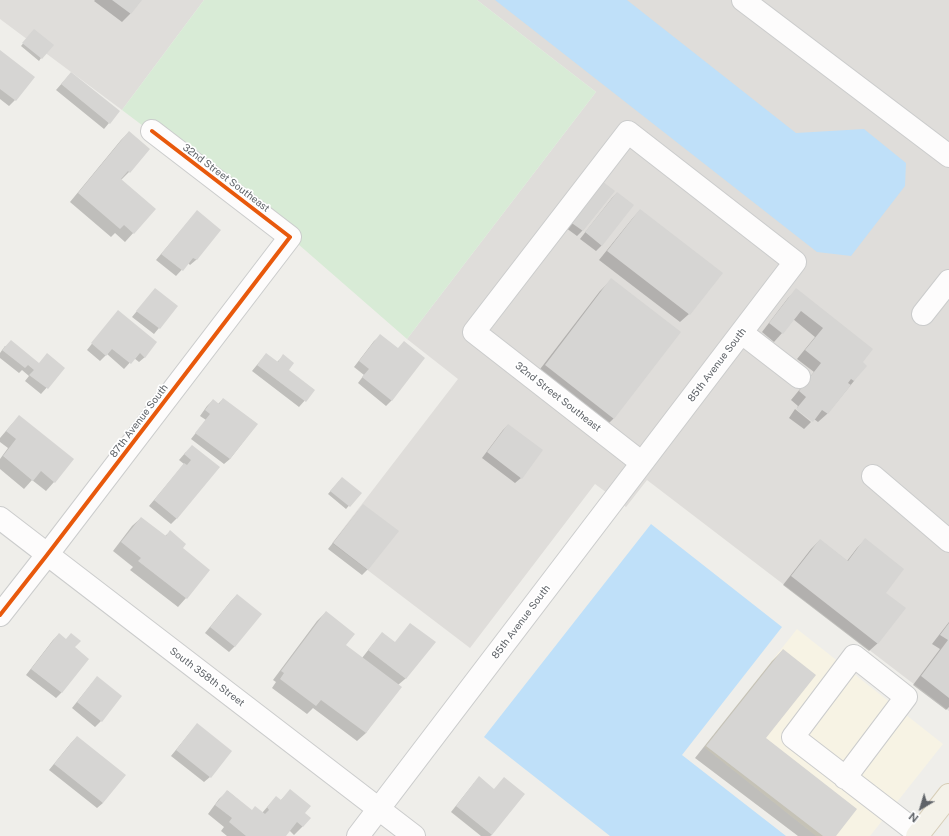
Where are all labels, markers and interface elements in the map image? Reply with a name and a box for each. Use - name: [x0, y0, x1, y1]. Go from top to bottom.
- street label: 32nd Street Southeast: [180, 141, 272, 215]
- street label: 85th Avenue South: [685, 326, 749, 404]
- street label: 32nd Street Southeast: [513, 360, 603, 434]
- street label: 87th Avenue South: [107, 382, 171, 460]
- street label: 85th Avenue South: [489, 583, 553, 661]
- street label: South 358th Street: [167, 645, 247, 709]
- north arrow: [901, 788, 941, 828]
- text: N: [907, 810, 921, 825]

